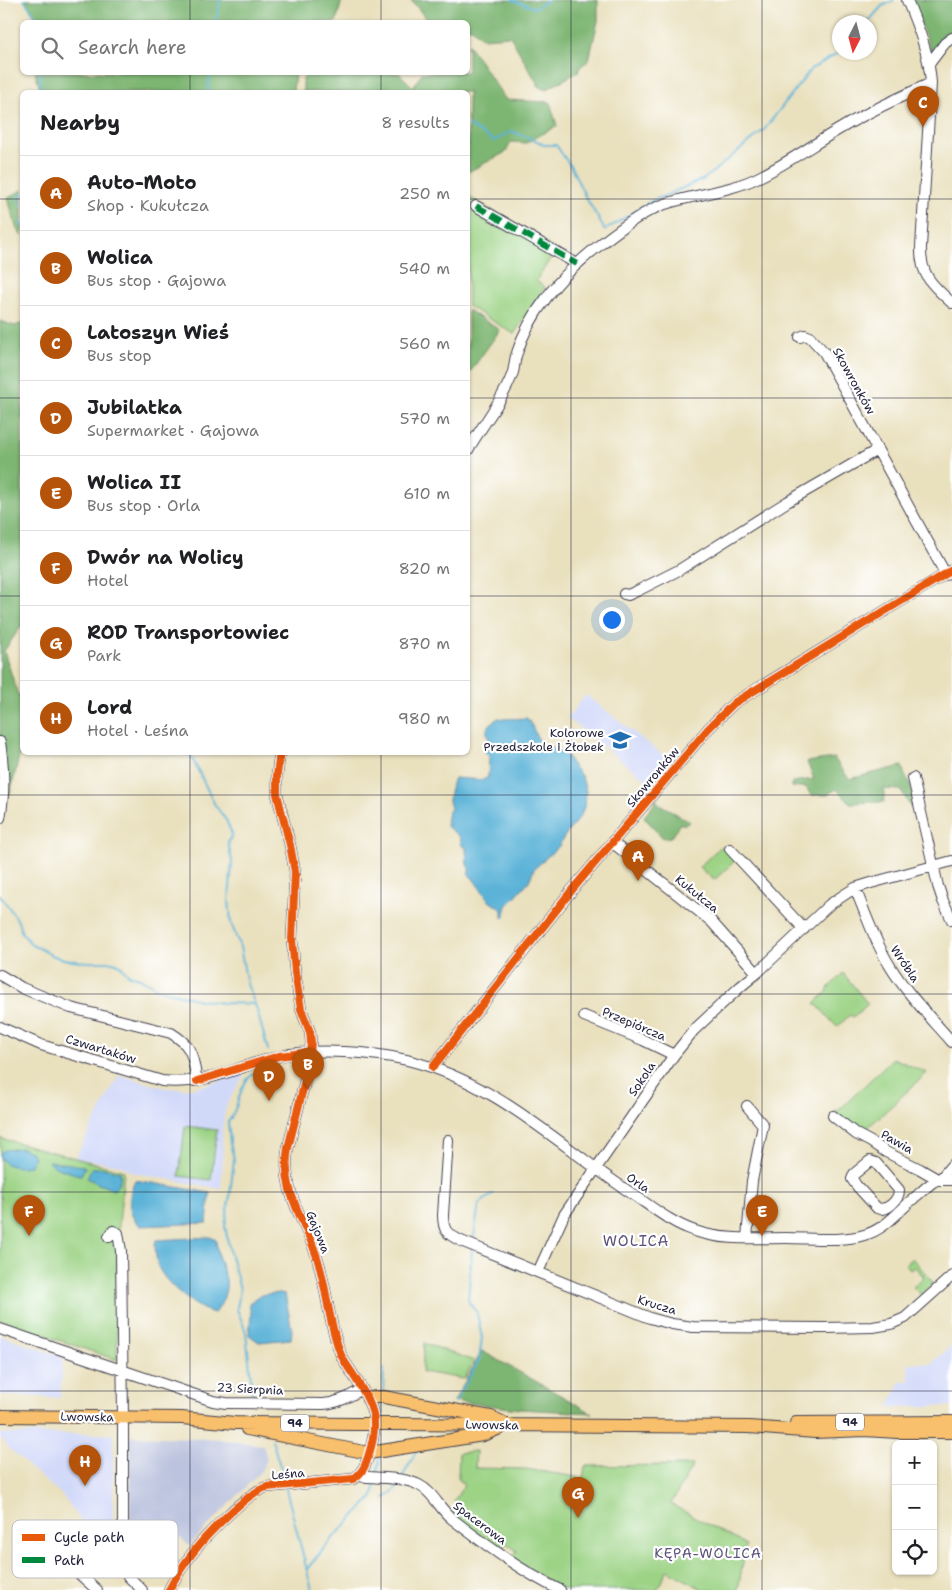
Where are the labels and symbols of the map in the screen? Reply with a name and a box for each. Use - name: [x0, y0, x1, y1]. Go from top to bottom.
- north arrow: [832, 15, 877, 60]
- pin: C: [907, 86, 939, 127]
- street label: Skowronków: [829, 345, 879, 418]
- your location: [599, 607, 625, 633]
- place label: Kolorowe Przedszkole i Żłobek: [484, 725, 604, 755]
- school or university icon: Kolorowe Przedszkole i Żłobek: [607, 727, 633, 753]
- street label: Skowronków: [623, 743, 683, 810]
- pin: A: [622, 840, 654, 881]
- street label: Kukułcza: [672, 871, 723, 917]
- street label: Wróbla: [887, 942, 924, 986]
- street label: Przepiórcza: [600, 1003, 669, 1045]
- street label: Czwartaków: [64, 1031, 139, 1068]
- pin: B: [292, 1048, 324, 1089]
- street label: Sokola: [625, 1058, 660, 1099]
- pin: D: [253, 1060, 285, 1101]
- street label: Pawia: [878, 1126, 916, 1158]
- street label: Orla: [623, 1169, 653, 1197]
- pin: F: [13, 1195, 45, 1236]
- pin: E: [746, 1195, 778, 1236]
- street label: Gajowa: [302, 1208, 334, 1256]
- district label: WOLICA: [603, 1231, 669, 1251]
- street label: Krucza: [636, 1292, 679, 1319]
- street label: 23 Sierpnia: [216, 1379, 284, 1399]
- street label: Lwowska: [60, 1409, 114, 1425]
- road number: 94: [836, 1414, 864, 1430]
- road number: 94: [281, 1415, 309, 1432]
- street label: Lwowska: [465, 1417, 519, 1433]
- pin: H: [69, 1445, 101, 1486]
- street label: Leśna: [271, 1465, 306, 1483]
- pin: G: [562, 1477, 594, 1518]
- street label: Spacerowa: [450, 1498, 510, 1549]
- legend: [12, 1520, 178, 1578]
- text: Cycle path: [54, 1528, 125, 1546]
- district label: KĘPA-WOLICA: [654, 1544, 762, 1562]
- text: Path: [54, 1551, 85, 1569]

